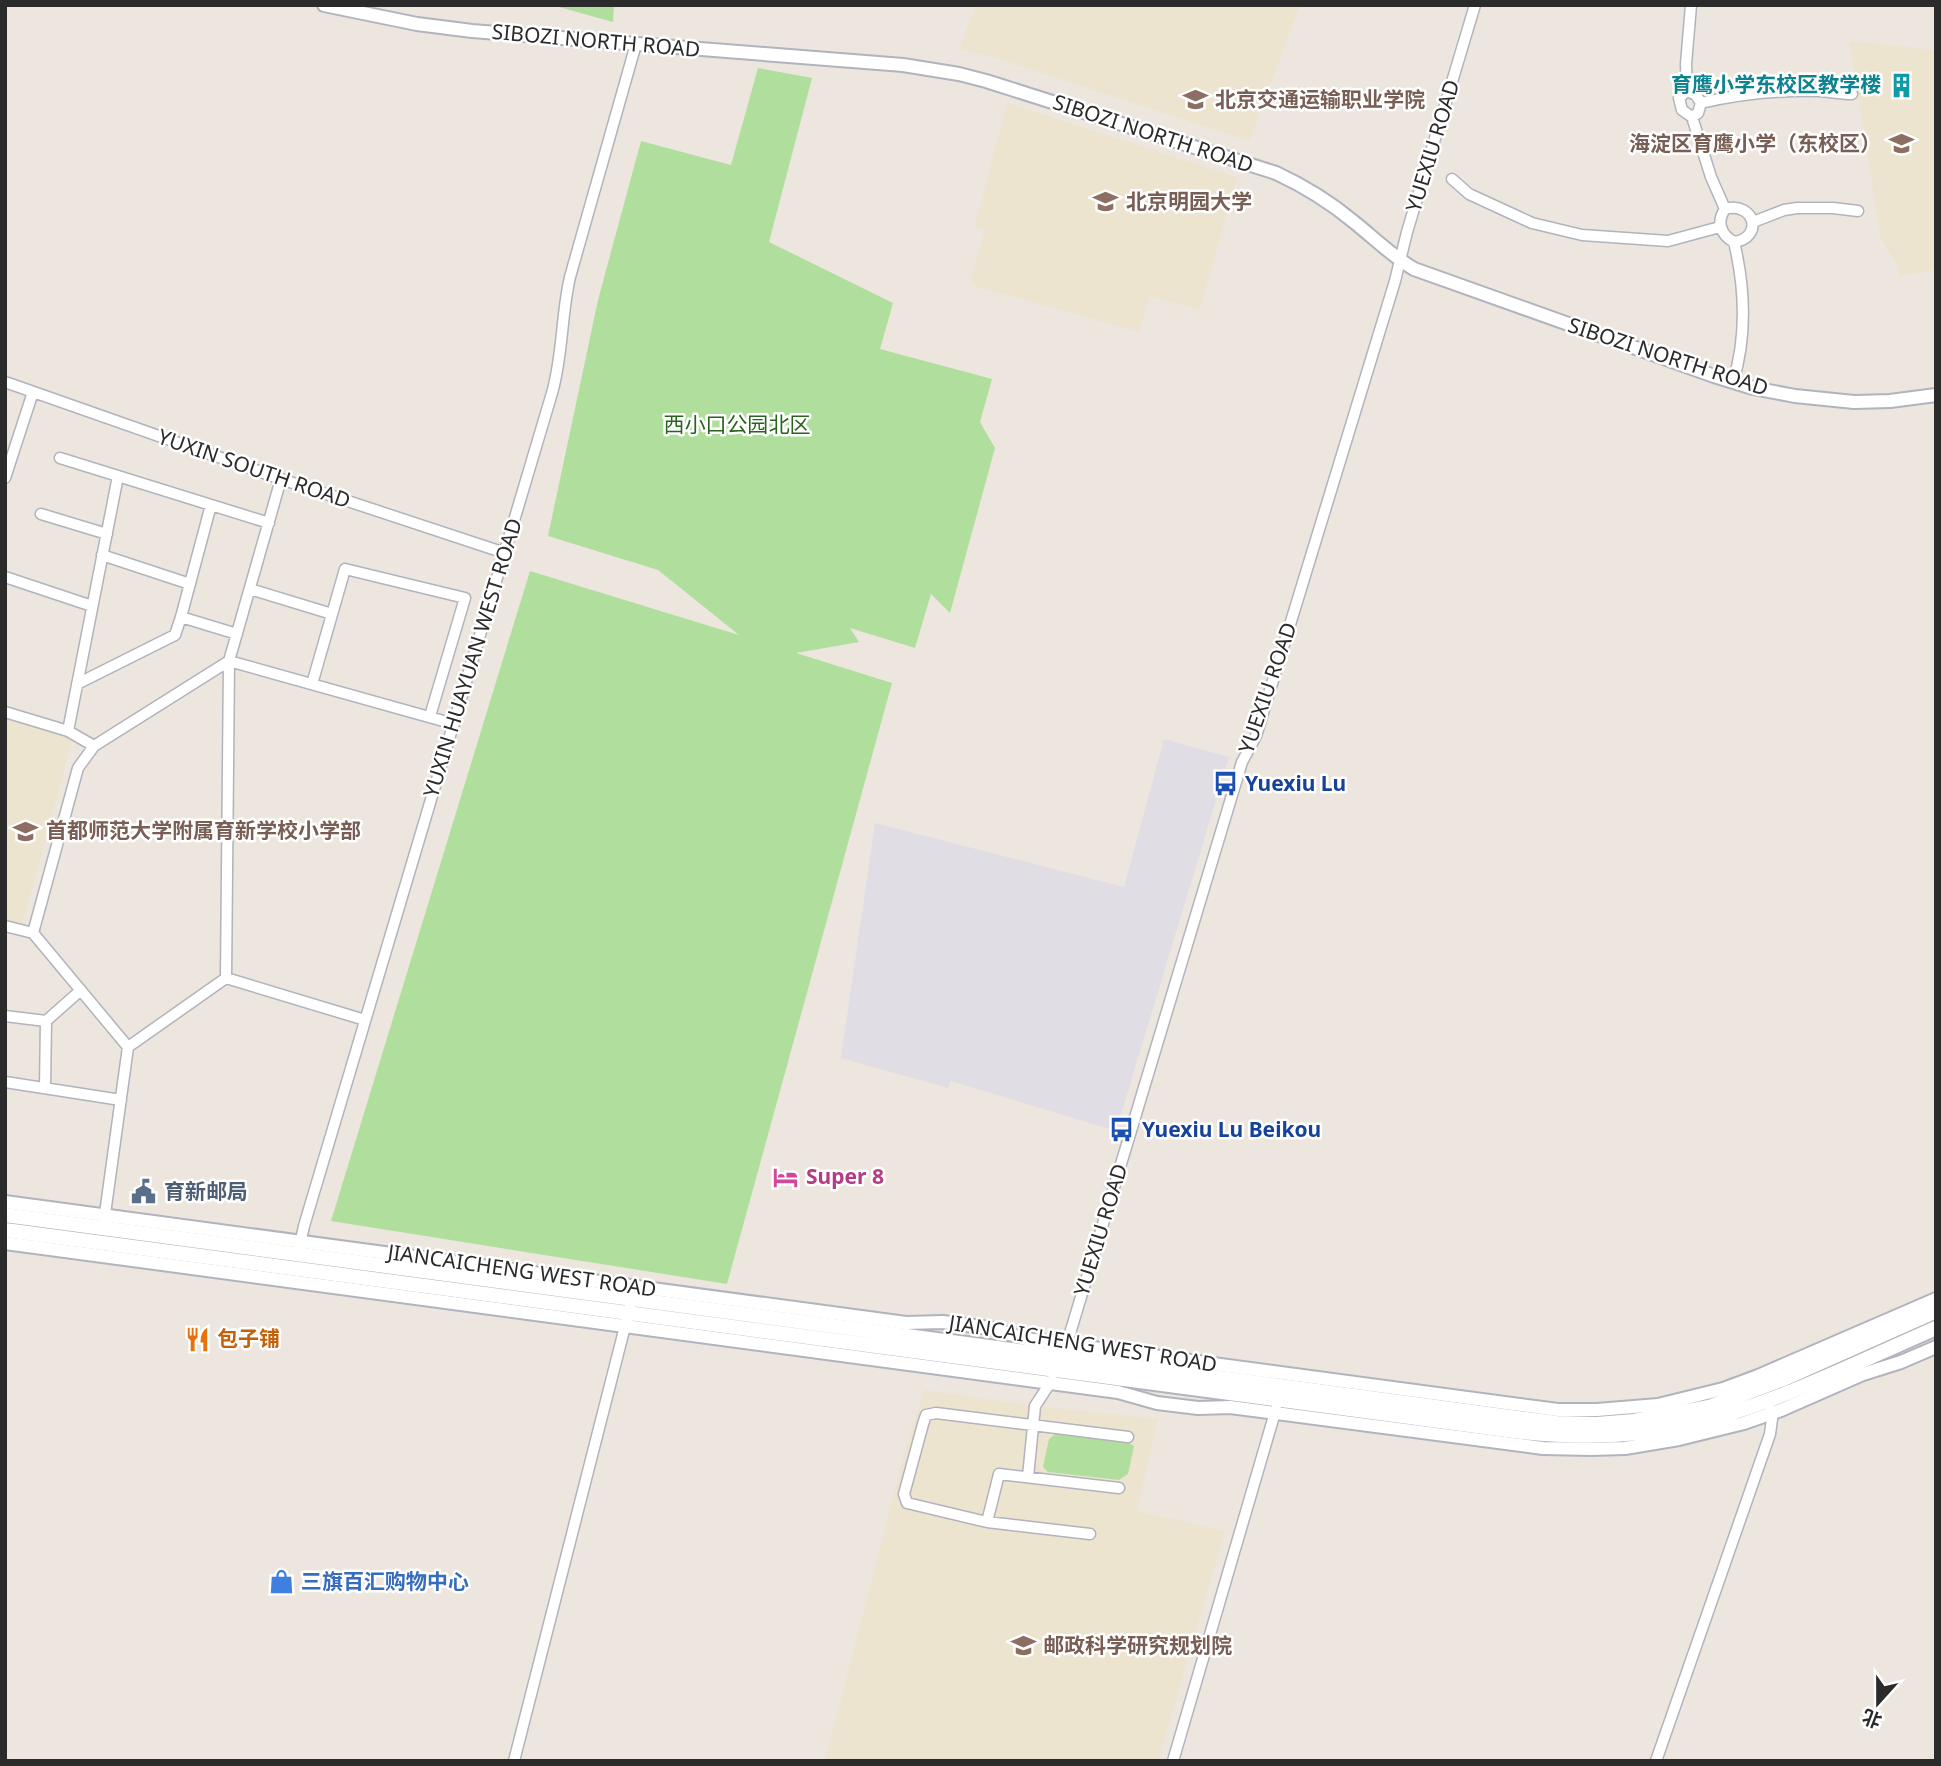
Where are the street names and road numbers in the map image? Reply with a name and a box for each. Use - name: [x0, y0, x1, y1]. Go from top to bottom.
- street label: SIBOZI NORTH ROAD: [491, 17, 701, 63]
- street label: YUEXIU ROAD: [1399, 76, 1465, 215]
- street label: SIBOZI NORTH ROAD: [1050, 87, 1257, 179]
- street label: SIBOZI NORTH ROAD: [1565, 310, 1772, 402]
- street label: YUXIN SOUTH ROAD: [154, 422, 354, 514]
- street label: YUXIN HUAYUAN WEST ROAD: [416, 515, 528, 801]
- street label: YUEXIU ROAD: [1232, 618, 1303, 757]
- street label: YUEXIU ROAD: [1067, 1160, 1133, 1299]
- street label: JIANCAICHENG WEST ROAD: [384, 1237, 658, 1303]
- street label: JIANCAICHENG WEST ROAD: [945, 1308, 1219, 1378]

